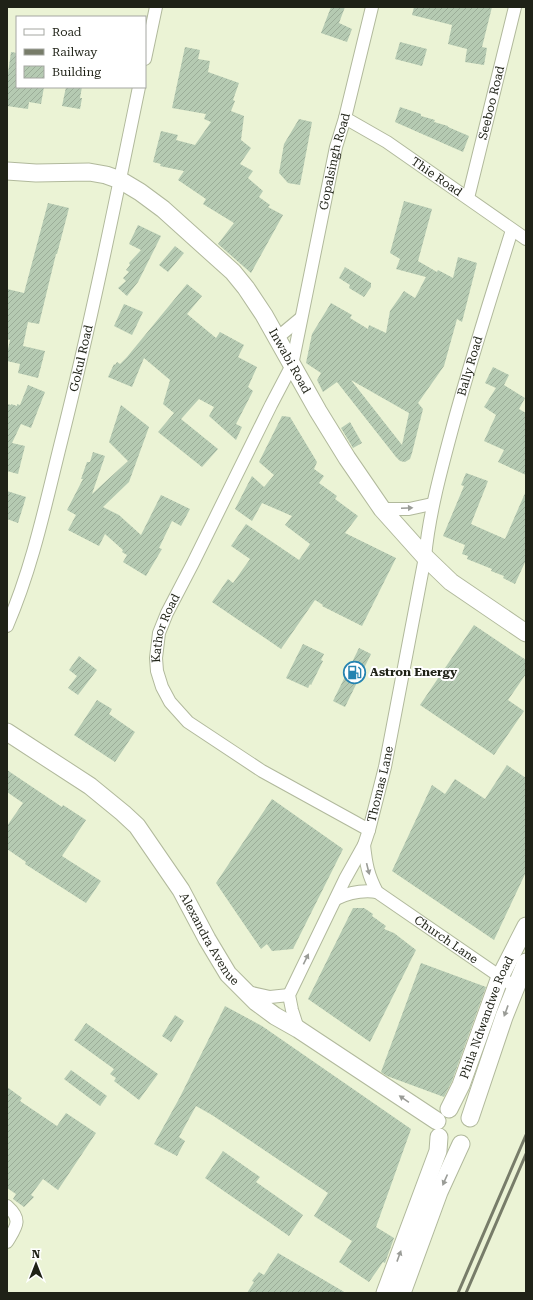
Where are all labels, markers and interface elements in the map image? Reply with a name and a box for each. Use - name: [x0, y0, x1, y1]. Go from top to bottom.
- legend: [16, 16, 146, 88]
- text: Road: [52, 25, 82, 39]
- text: Railway: [52, 45, 98, 59]
- street label: Seeboo Road: [476, 64, 507, 141]
- text: Building: [52, 65, 101, 79]
- street label: Gopalsingh Road: [316, 111, 353, 211]
- street label: Thie Road: [409, 154, 465, 199]
- street label: Gokul Road: [67, 323, 96, 393]
- street label: Inwabi Road: [266, 326, 314, 396]
- street label: Bally Road: [455, 334, 486, 398]
- one-way arrow: [401, 505, 413, 512]
- street label: Kathor Road: [149, 591, 183, 663]
- fuel station icon: Astron Energy: [342, 659, 368, 685]
- place label: Astron Energy: [370, 665, 458, 679]
- street label: Thomas Lane: [364, 745, 396, 824]
- one-way arrow: [365, 863, 371, 876]
- street label: Alexandra Avenue: [177, 890, 242, 988]
- street label: Church Lane: [411, 913, 481, 967]
- one-way arrow: [303, 954, 309, 965]
- street label: Phila Ndwandwe Road: [457, 954, 517, 1081]
- one-way arrow: [503, 1006, 509, 1018]
- one-way arrow: [399, 1095, 409, 1103]
- one-way arrow: [442, 1174, 448, 1185]
- north arrow: [16, 1244, 56, 1284]
- text: N: [32, 1248, 41, 1261]
- one-way arrow: [396, 1250, 402, 1262]

